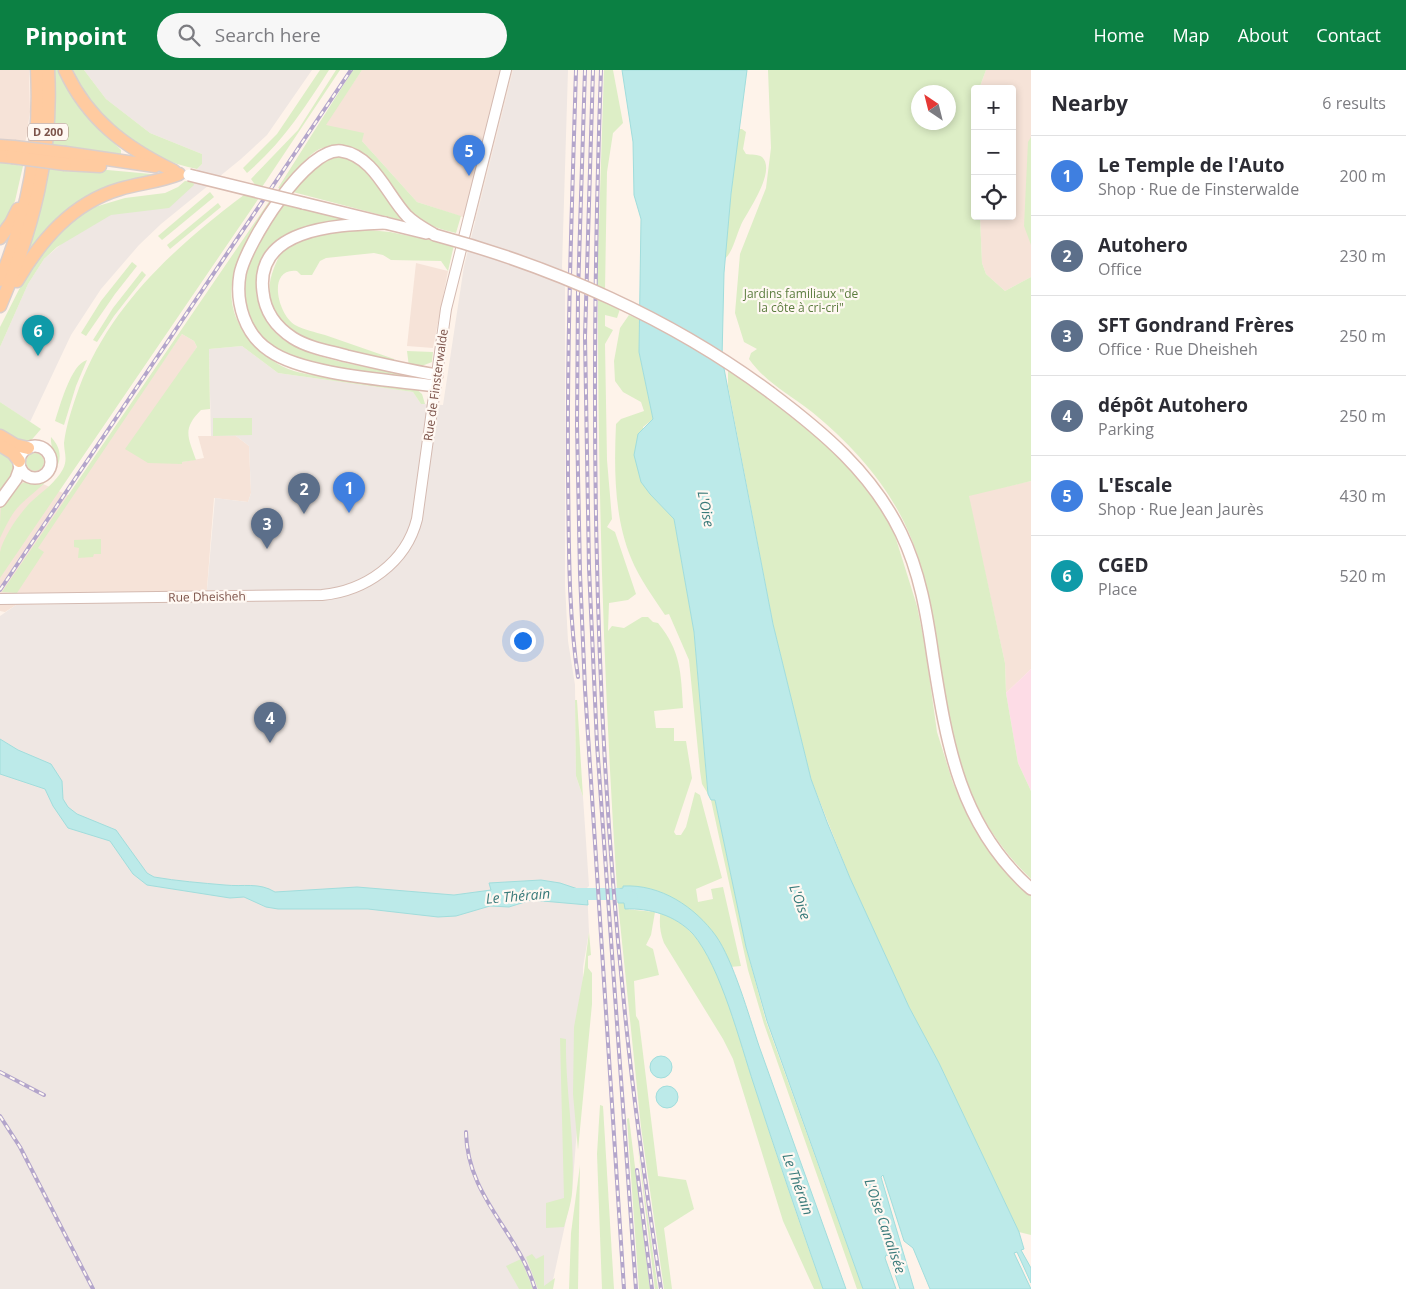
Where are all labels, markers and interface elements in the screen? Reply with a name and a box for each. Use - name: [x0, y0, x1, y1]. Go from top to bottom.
- search box: [157, 13, 507, 58]
- text: Pinpoint: [25, 19, 127, 52]
- icon: search: [175, 21, 203, 49]
- text: Search here: [215, 22, 321, 48]
- text: Home: [1094, 23, 1144, 47]
- text: Map: [1172, 23, 1210, 47]
- text: About: [1238, 23, 1288, 47]
- text: Contact: [1316, 23, 1381, 47]
- north arrow: [911, 85, 956, 130]
- map controls: [971, 85, 1016, 220]
- button: +: [971, 85, 1016, 130]
- text: Nearby: [1051, 89, 1128, 117]
- text: 6 results: [1322, 92, 1386, 114]
- road number: D 200: [28, 124, 68, 140]
- button: −: [971, 130, 1016, 175]
- pin: 5: [453, 135, 485, 176]
- text: Le Temple de l'Auto: [1098, 152, 1284, 178]
- text: 1: [1062, 165, 1072, 187]
- text: 200 m: [1340, 165, 1386, 187]
- button: locate: [971, 175, 1016, 220]
- text: Shop · Rue de Finsterwalde: [1098, 178, 1299, 200]
- text: Autohero: [1098, 232, 1188, 258]
- text: 2: [1062, 245, 1072, 267]
- text: 230 m: [1340, 245, 1386, 267]
- text: Office: [1098, 258, 1142, 280]
- park label: Jardins familiaux "de la côte à cri-cri": [743, 285, 859, 316]
- text: SFT Gondrand Frères: [1098, 312, 1294, 338]
- pin: 6: [22, 315, 54, 356]
- text: 3: [1062, 325, 1072, 347]
- text: 250 m: [1340, 325, 1386, 347]
- street label: Rue de Finsterwalde: [419, 327, 452, 442]
- text: Office · Rue Dheisheh: [1098, 338, 1258, 360]
- text: dépôt Autohero: [1098, 392, 1248, 418]
- text: 4: [1062, 405, 1072, 427]
- text: 250 m: [1340, 405, 1386, 427]
- text: Parking: [1098, 418, 1154, 440]
- pin: 1: [333, 472, 365, 513]
- text: L'Escale: [1098, 472, 1172, 498]
- pin: 2: [288, 473, 320, 514]
- text: 5: [1062, 485, 1072, 507]
- text: 430 m: [1340, 485, 1386, 507]
- water label: L'Oise: [694, 489, 719, 529]
- text: Shop · Rue Jean Jaurès: [1098, 498, 1264, 520]
- pin: 3: [251, 508, 283, 549]
- text: CGED: [1098, 552, 1149, 578]
- text: 6: [1062, 565, 1072, 587]
- text: 520 m: [1340, 565, 1386, 587]
- text: Place: [1098, 578, 1137, 600]
- street label: Rue Dheisheh: [168, 587, 246, 606]
- your location: [510, 628, 536, 654]
- pin: 4: [254, 702, 286, 743]
- water label: L'Oise: [785, 881, 816, 922]
- water label: Le Thérain: [485, 883, 551, 908]
- water label: Le Thérain: [779, 1150, 818, 1217]
- water label: L'Oise Canalisée: [860, 1176, 911, 1276]

